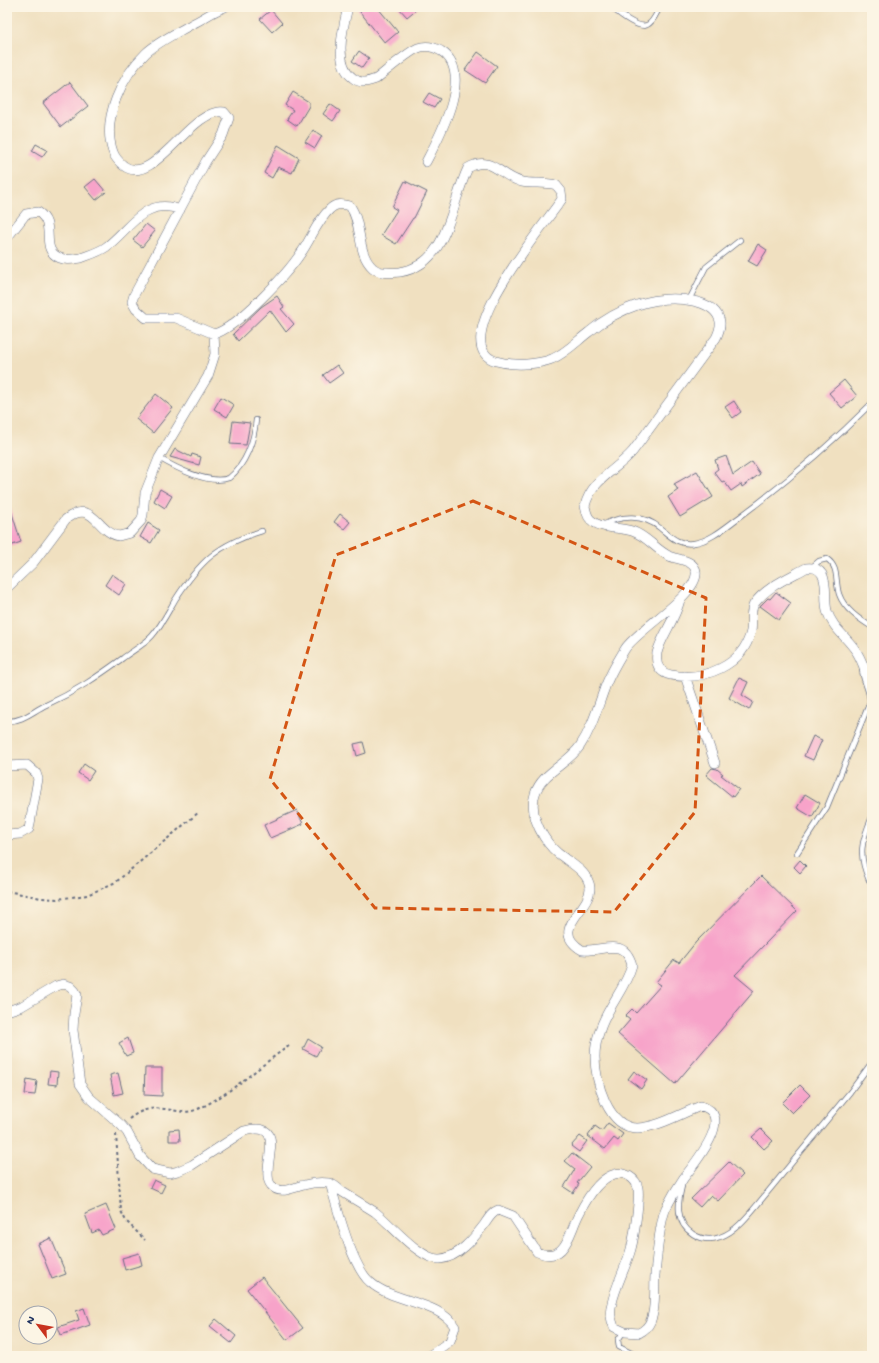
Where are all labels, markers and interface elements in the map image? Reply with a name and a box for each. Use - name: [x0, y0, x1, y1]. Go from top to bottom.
- north arrow: [18, 1305, 58, 1345]
- text: N: [24, 1315, 38, 1327]

